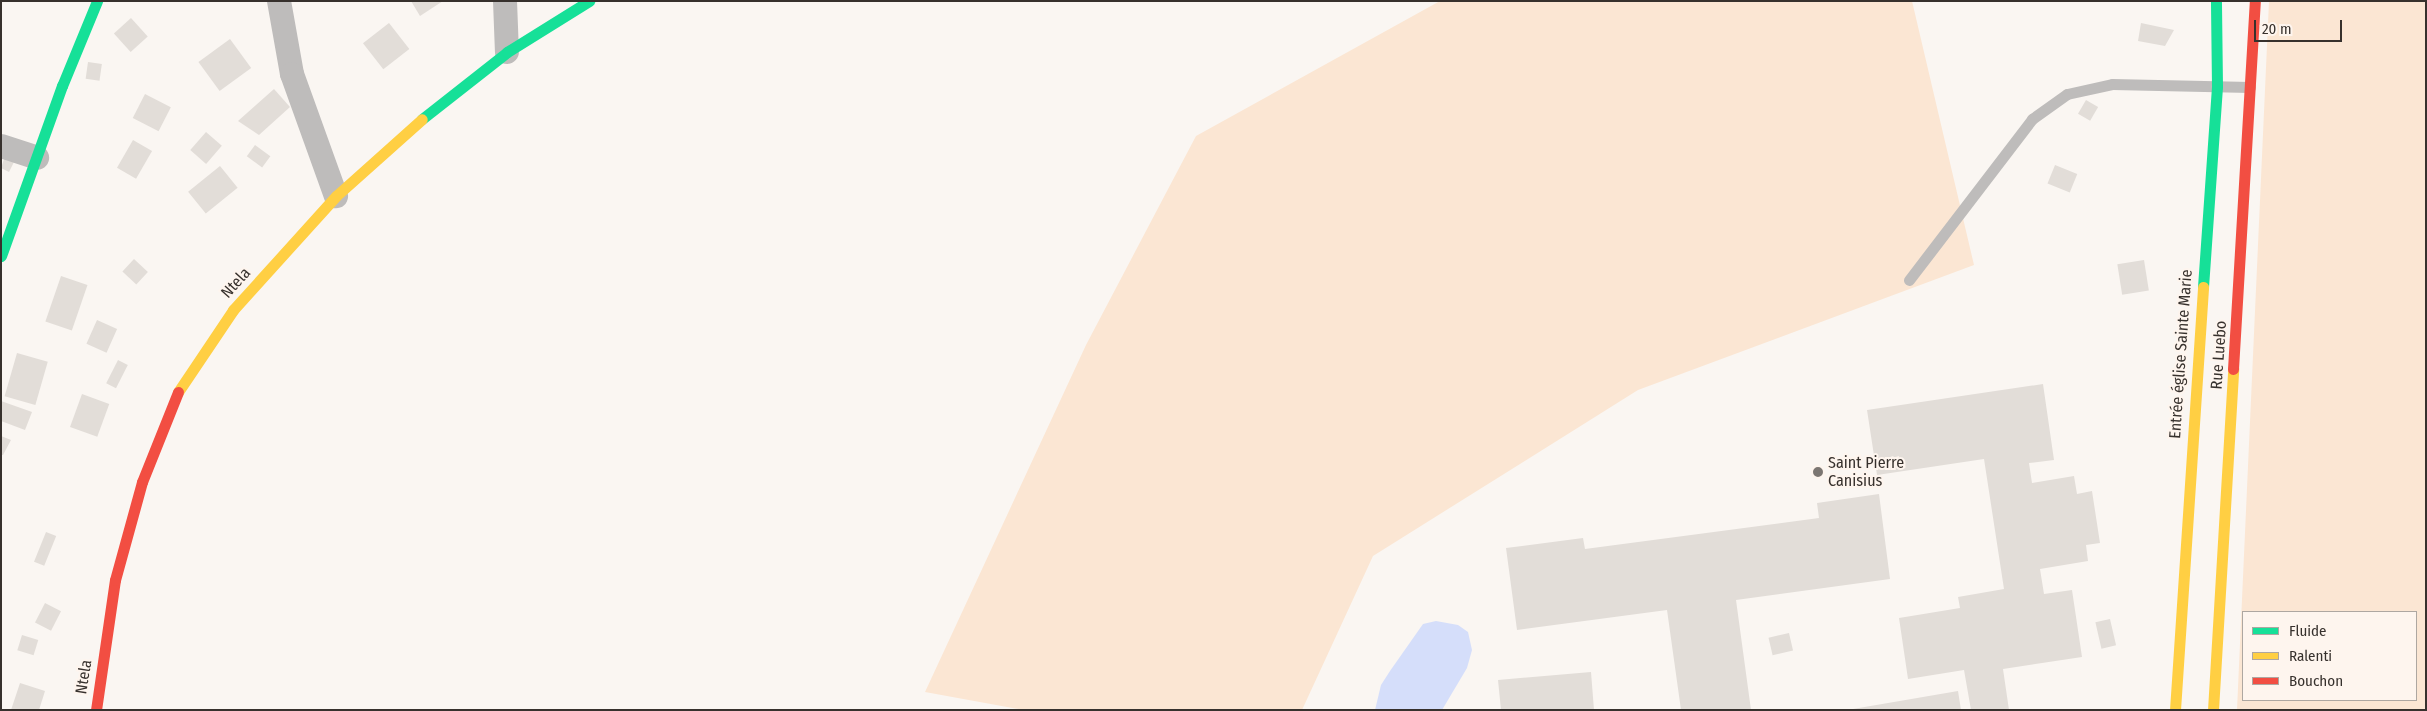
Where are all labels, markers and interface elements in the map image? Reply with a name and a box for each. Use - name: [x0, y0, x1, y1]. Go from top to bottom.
- scale bar: [2257, 10, 2344, 42]
- text: 20 m: [2262, 20, 2292, 38]
- street label: Ntela: [217, 264, 255, 302]
- street label: Entrée église Sainte Marie: [2166, 269, 2196, 439]
- street label: Rue Luebo: [2207, 320, 2231, 390]
- place label: Saint Pierre Canisius: [1828, 453, 1904, 491]
- marker: Saint Pierre Canisius: [1812, 466, 1824, 478]
- legend: [2242, 611, 2417, 701]
- text: Fluide: [2289, 622, 2326, 640]
- text: Ralenti: [2289, 647, 2332, 665]
- street label: Ntela: [72, 658, 96, 696]
- text: Bouchon: [2289, 672, 2343, 690]

